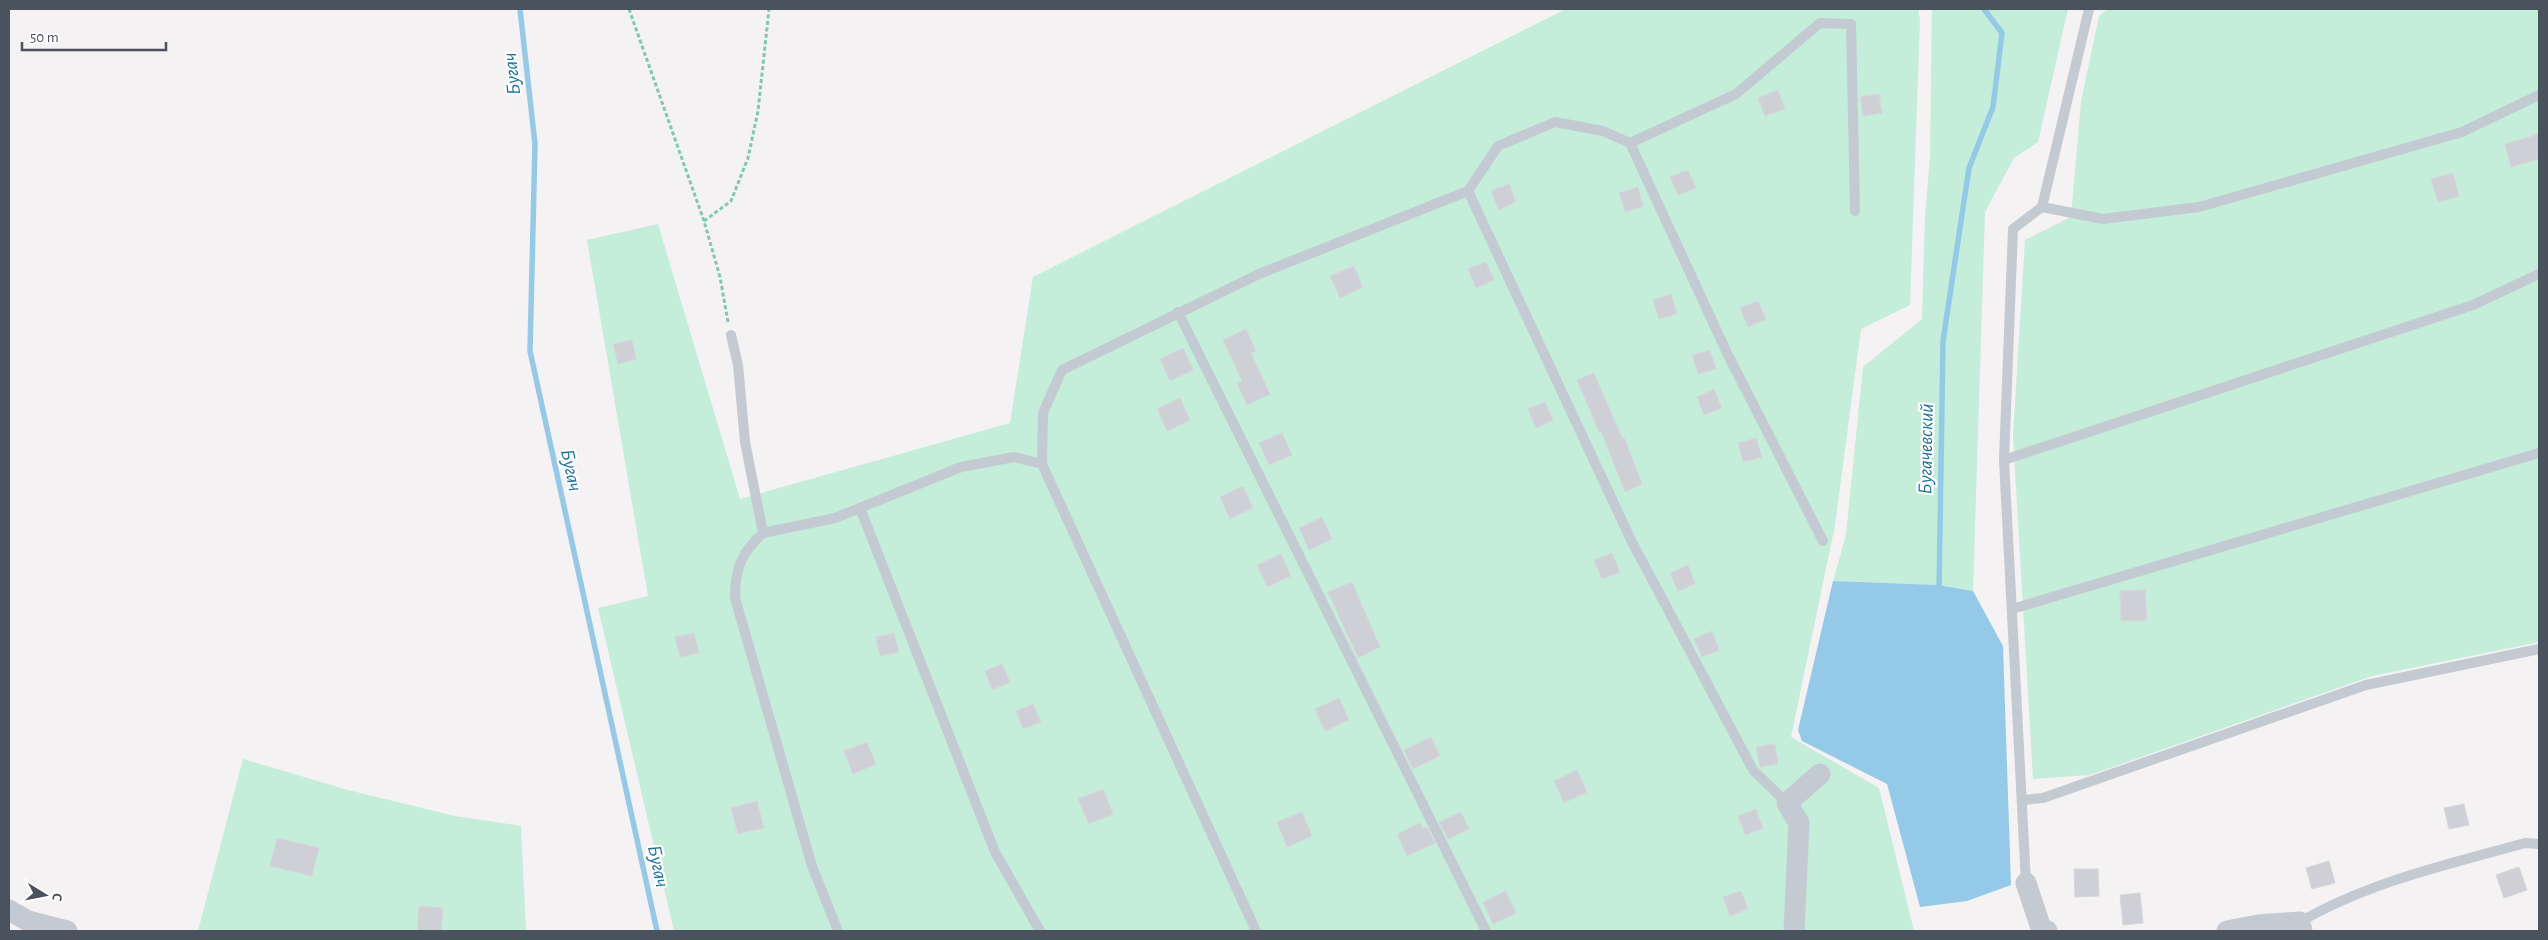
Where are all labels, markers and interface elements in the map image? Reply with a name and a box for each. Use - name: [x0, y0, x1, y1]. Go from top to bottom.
- scale bar: [22, 20, 166, 52]
- text: 50 m: [30, 30, 59, 45]
- water label: Бугач: [500, 52, 524, 96]
- water label: Бугачевский: [1915, 403, 1937, 495]
- water label: Бугач: [557, 447, 585, 493]
- water label: Бугач: [644, 843, 672, 889]
- north arrow: [20, 870, 70, 920]
- text: С: [49, 892, 64, 902]

